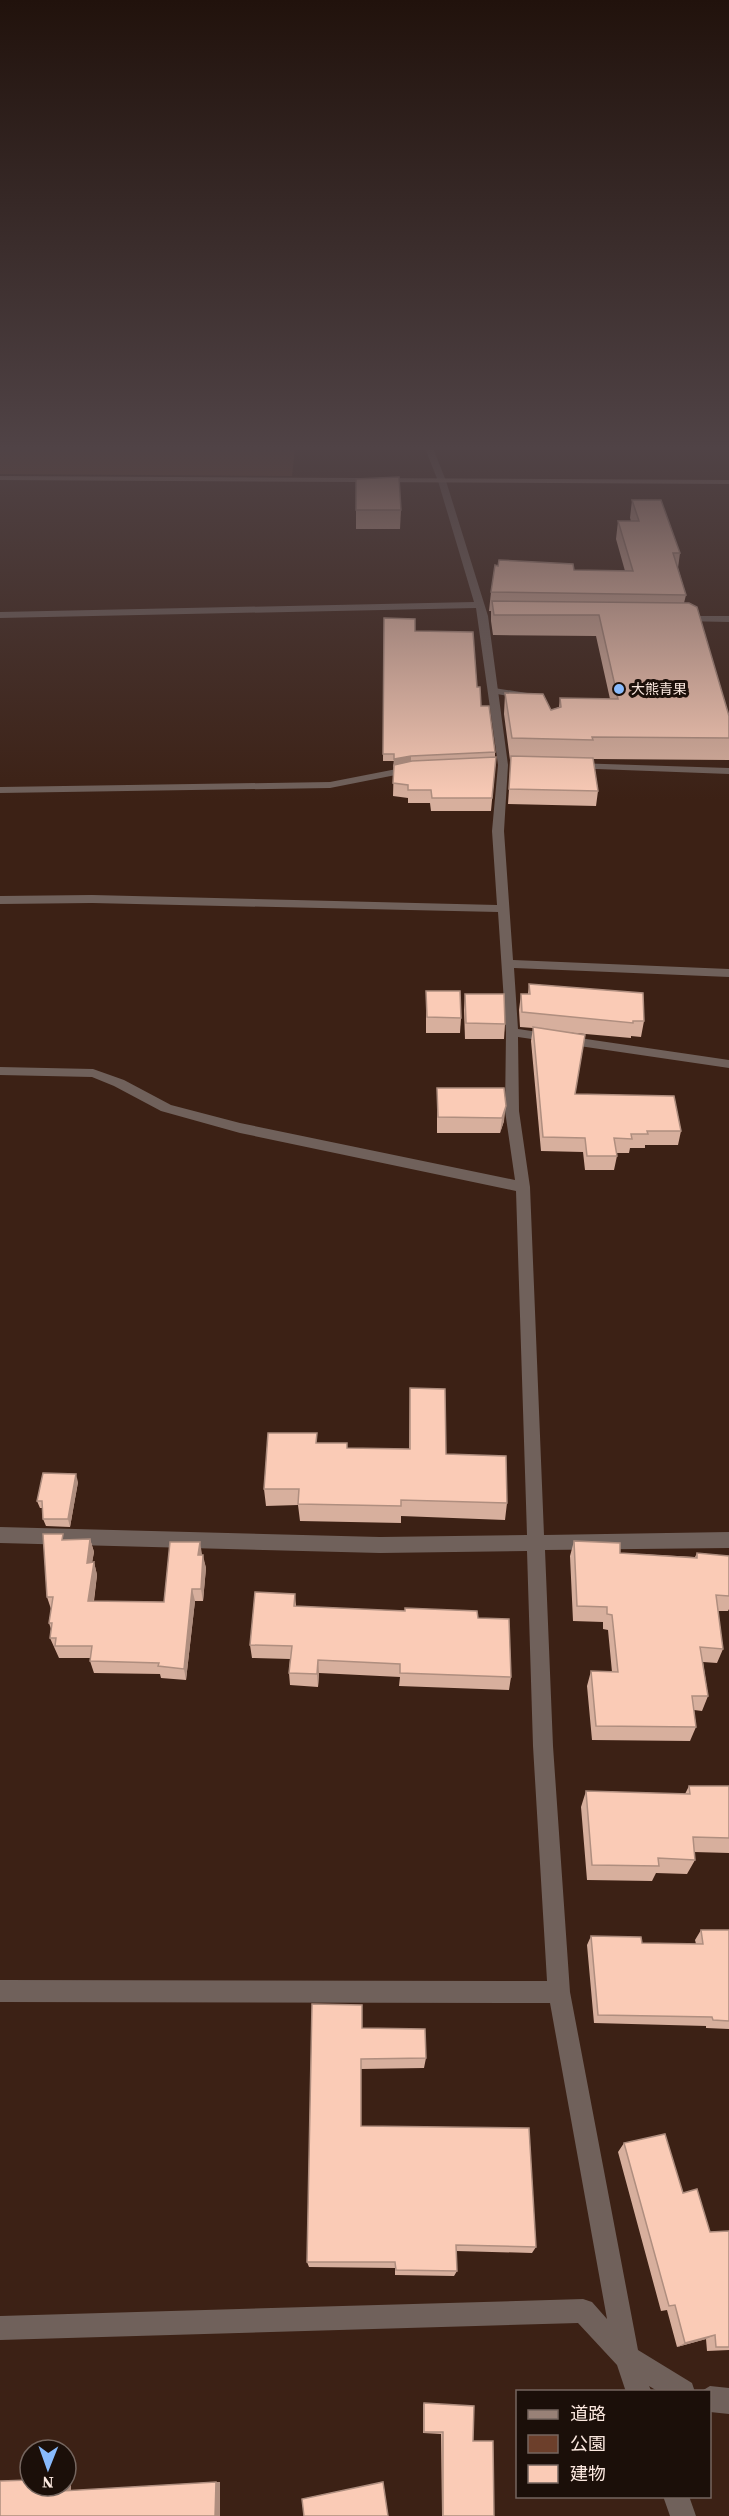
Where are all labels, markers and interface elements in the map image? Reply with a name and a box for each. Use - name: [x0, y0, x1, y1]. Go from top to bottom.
- place label: 大熊青果: [631, 679, 687, 699]
- marker: 大熊青果: [612, 682, 626, 696]
- legend: [516, 2390, 711, 2498]
- text: 道路: [570, 2401, 606, 2426]
- text: 公園: [570, 2431, 606, 2456]
- north arrow: [18, 2438, 78, 2498]
- text: 建物: [570, 2461, 606, 2486]
- text: N: [41, 2472, 54, 2494]

